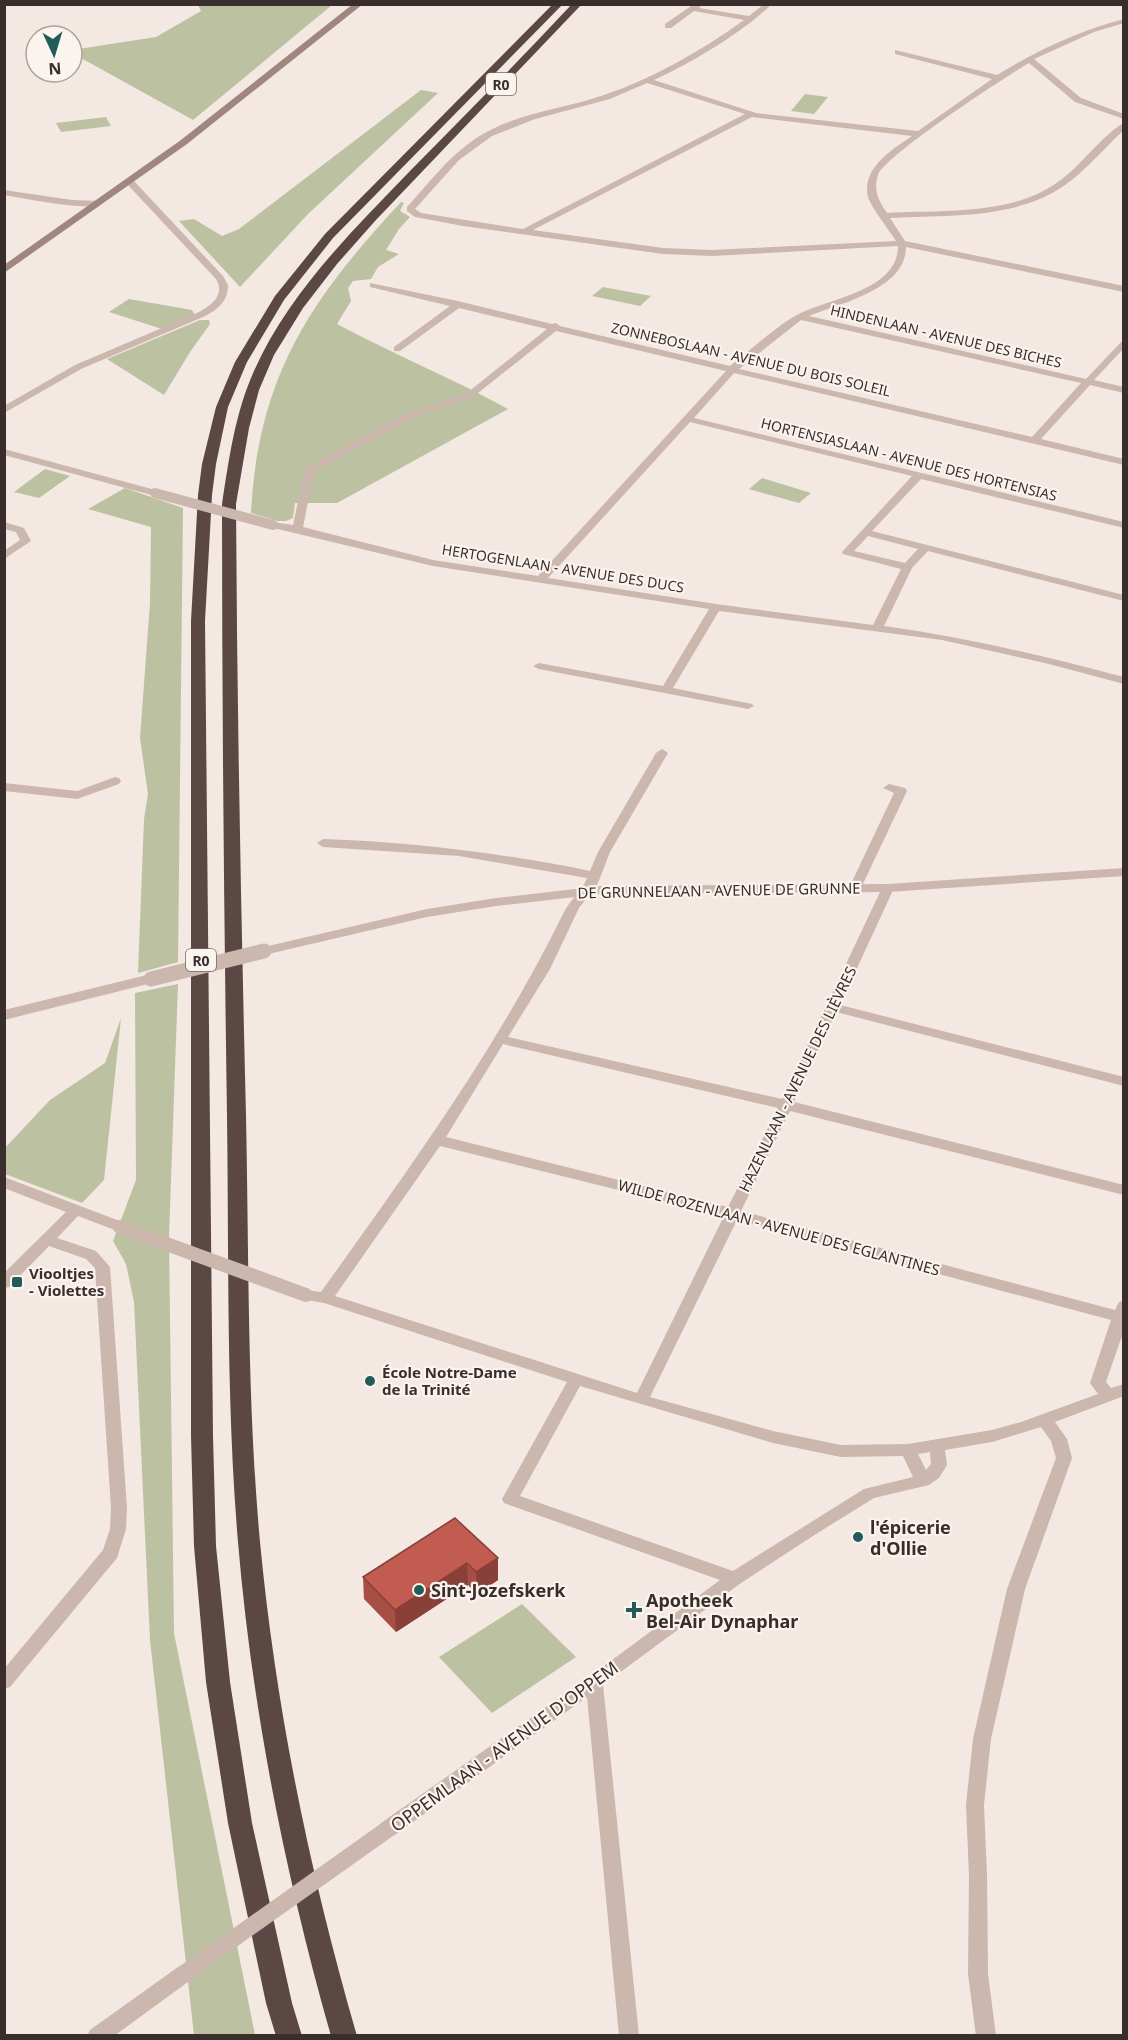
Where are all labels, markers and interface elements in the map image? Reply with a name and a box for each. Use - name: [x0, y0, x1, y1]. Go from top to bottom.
- north arrow: [24, 24, 84, 84]
- text: N: [48, 58, 62, 80]
- road number: R0: [486, 73, 516, 95]
- street label: HINDENLAAN - AVENUE DES BICHES: [828, 300, 1064, 372]
- street label: ZONNEBOSLAAN - AVENUE DU BOIS SOLEIL: [609, 318, 893, 400]
- street label: HORTENSIASLAAN - AVENUE DES HORTENSIAS: [759, 413, 1059, 505]
- street label: HERTOGENLAAN - AVENUE DES DUCS: [441, 539, 686, 597]
- street label: DE GRUNNELAAN - AVENUE DE GRUNNE: [577, 878, 861, 902]
- road number: R0: [186, 949, 216, 971]
- street label: HAZENLAAN - AVENUE DES LIÈVRES: [734, 963, 860, 1195]
- street label: WILDE ROZENLAAN - AVENUE DES EGLANTINES: [616, 1174, 942, 1280]
- place label: Viooltjes - Violettes: [29, 1263, 104, 1300]
- marker: Viooltjes - Violettes: [10, 1275, 24, 1289]
- place label: École Notre-Dame de la Trinité: [382, 1362, 517, 1399]
- marker: École Notre-Dame de la Trinité: [363, 1374, 377, 1388]
- place label: l'épicerie d'Ollie: [870, 1515, 951, 1560]
- marker: l'épicerie d'Ollie: [851, 1530, 865, 1544]
- place label: Sint-Jozefskerk: [431, 1578, 566, 1602]
- marker: Sint-Jozefskerk: [412, 1583, 426, 1597]
- place label: Apotheek Bel-Air Dynaphar: [646, 1588, 798, 1633]
- marker: Apotheek Bel-Air Dynaphar: [627, 1603, 641, 1617]
- street label: OPPEMLAAN - AVENUE D'OPPEM: [385, 1655, 623, 1837]

